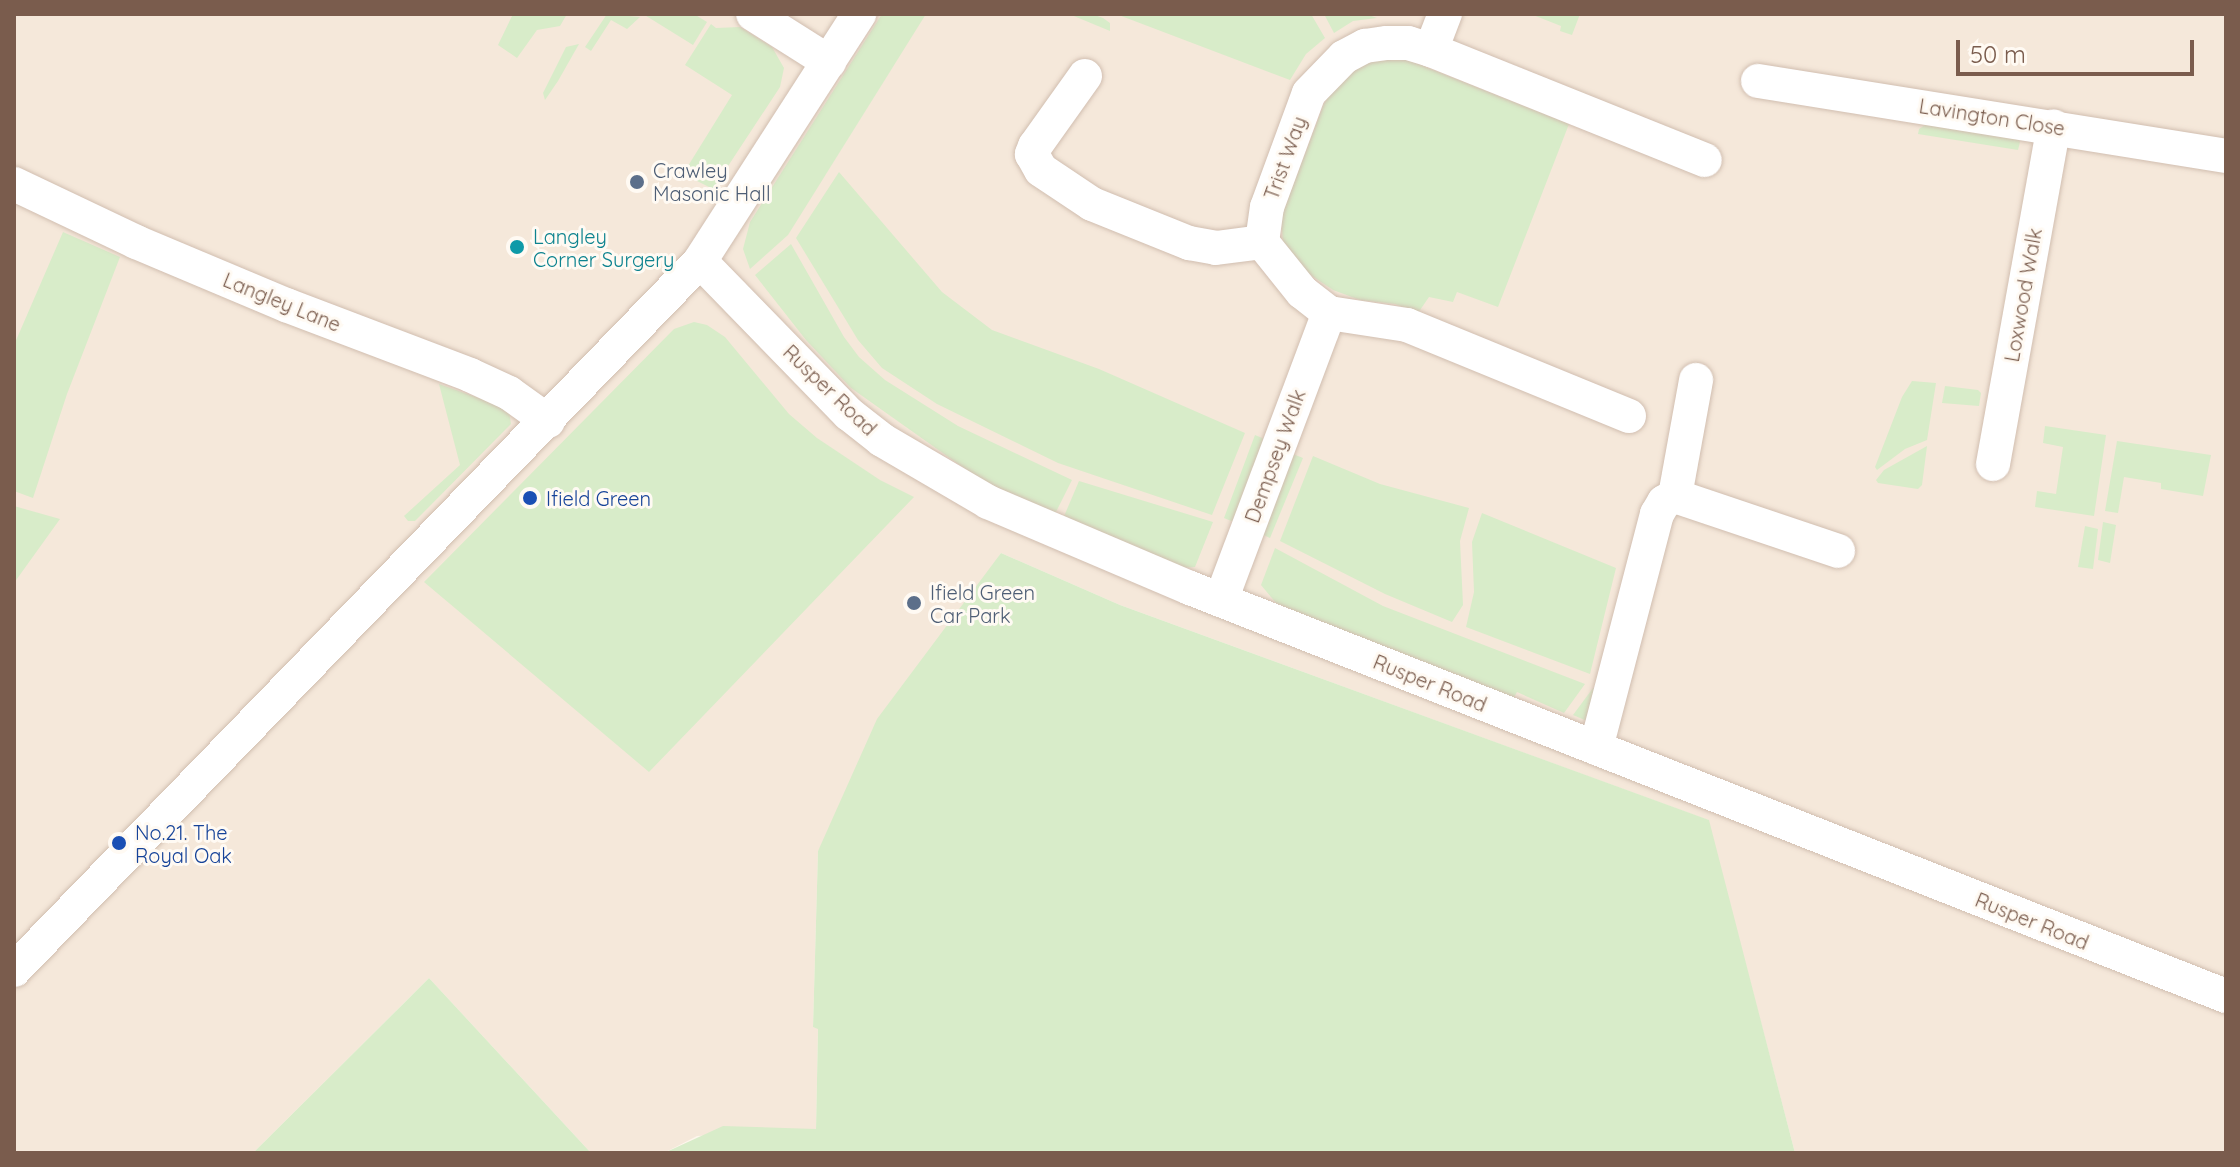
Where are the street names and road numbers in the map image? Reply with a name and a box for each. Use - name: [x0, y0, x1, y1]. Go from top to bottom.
- street label: Lavington Close: [1917, 94, 2067, 140]
- street label: Trist Way: [1259, 113, 1311, 203]
- street label: Loxwood Walk: [1999, 226, 2047, 364]
- street label: Langley Lane: [220, 267, 344, 337]
- street label: Rusper Road: [778, 340, 882, 440]
- street label: Dempsey Walk: [1240, 386, 1310, 526]
- street label: Rusper Road: [1370, 649, 1490, 717]
- street label: Rusper Road: [1972, 887, 2092, 955]

